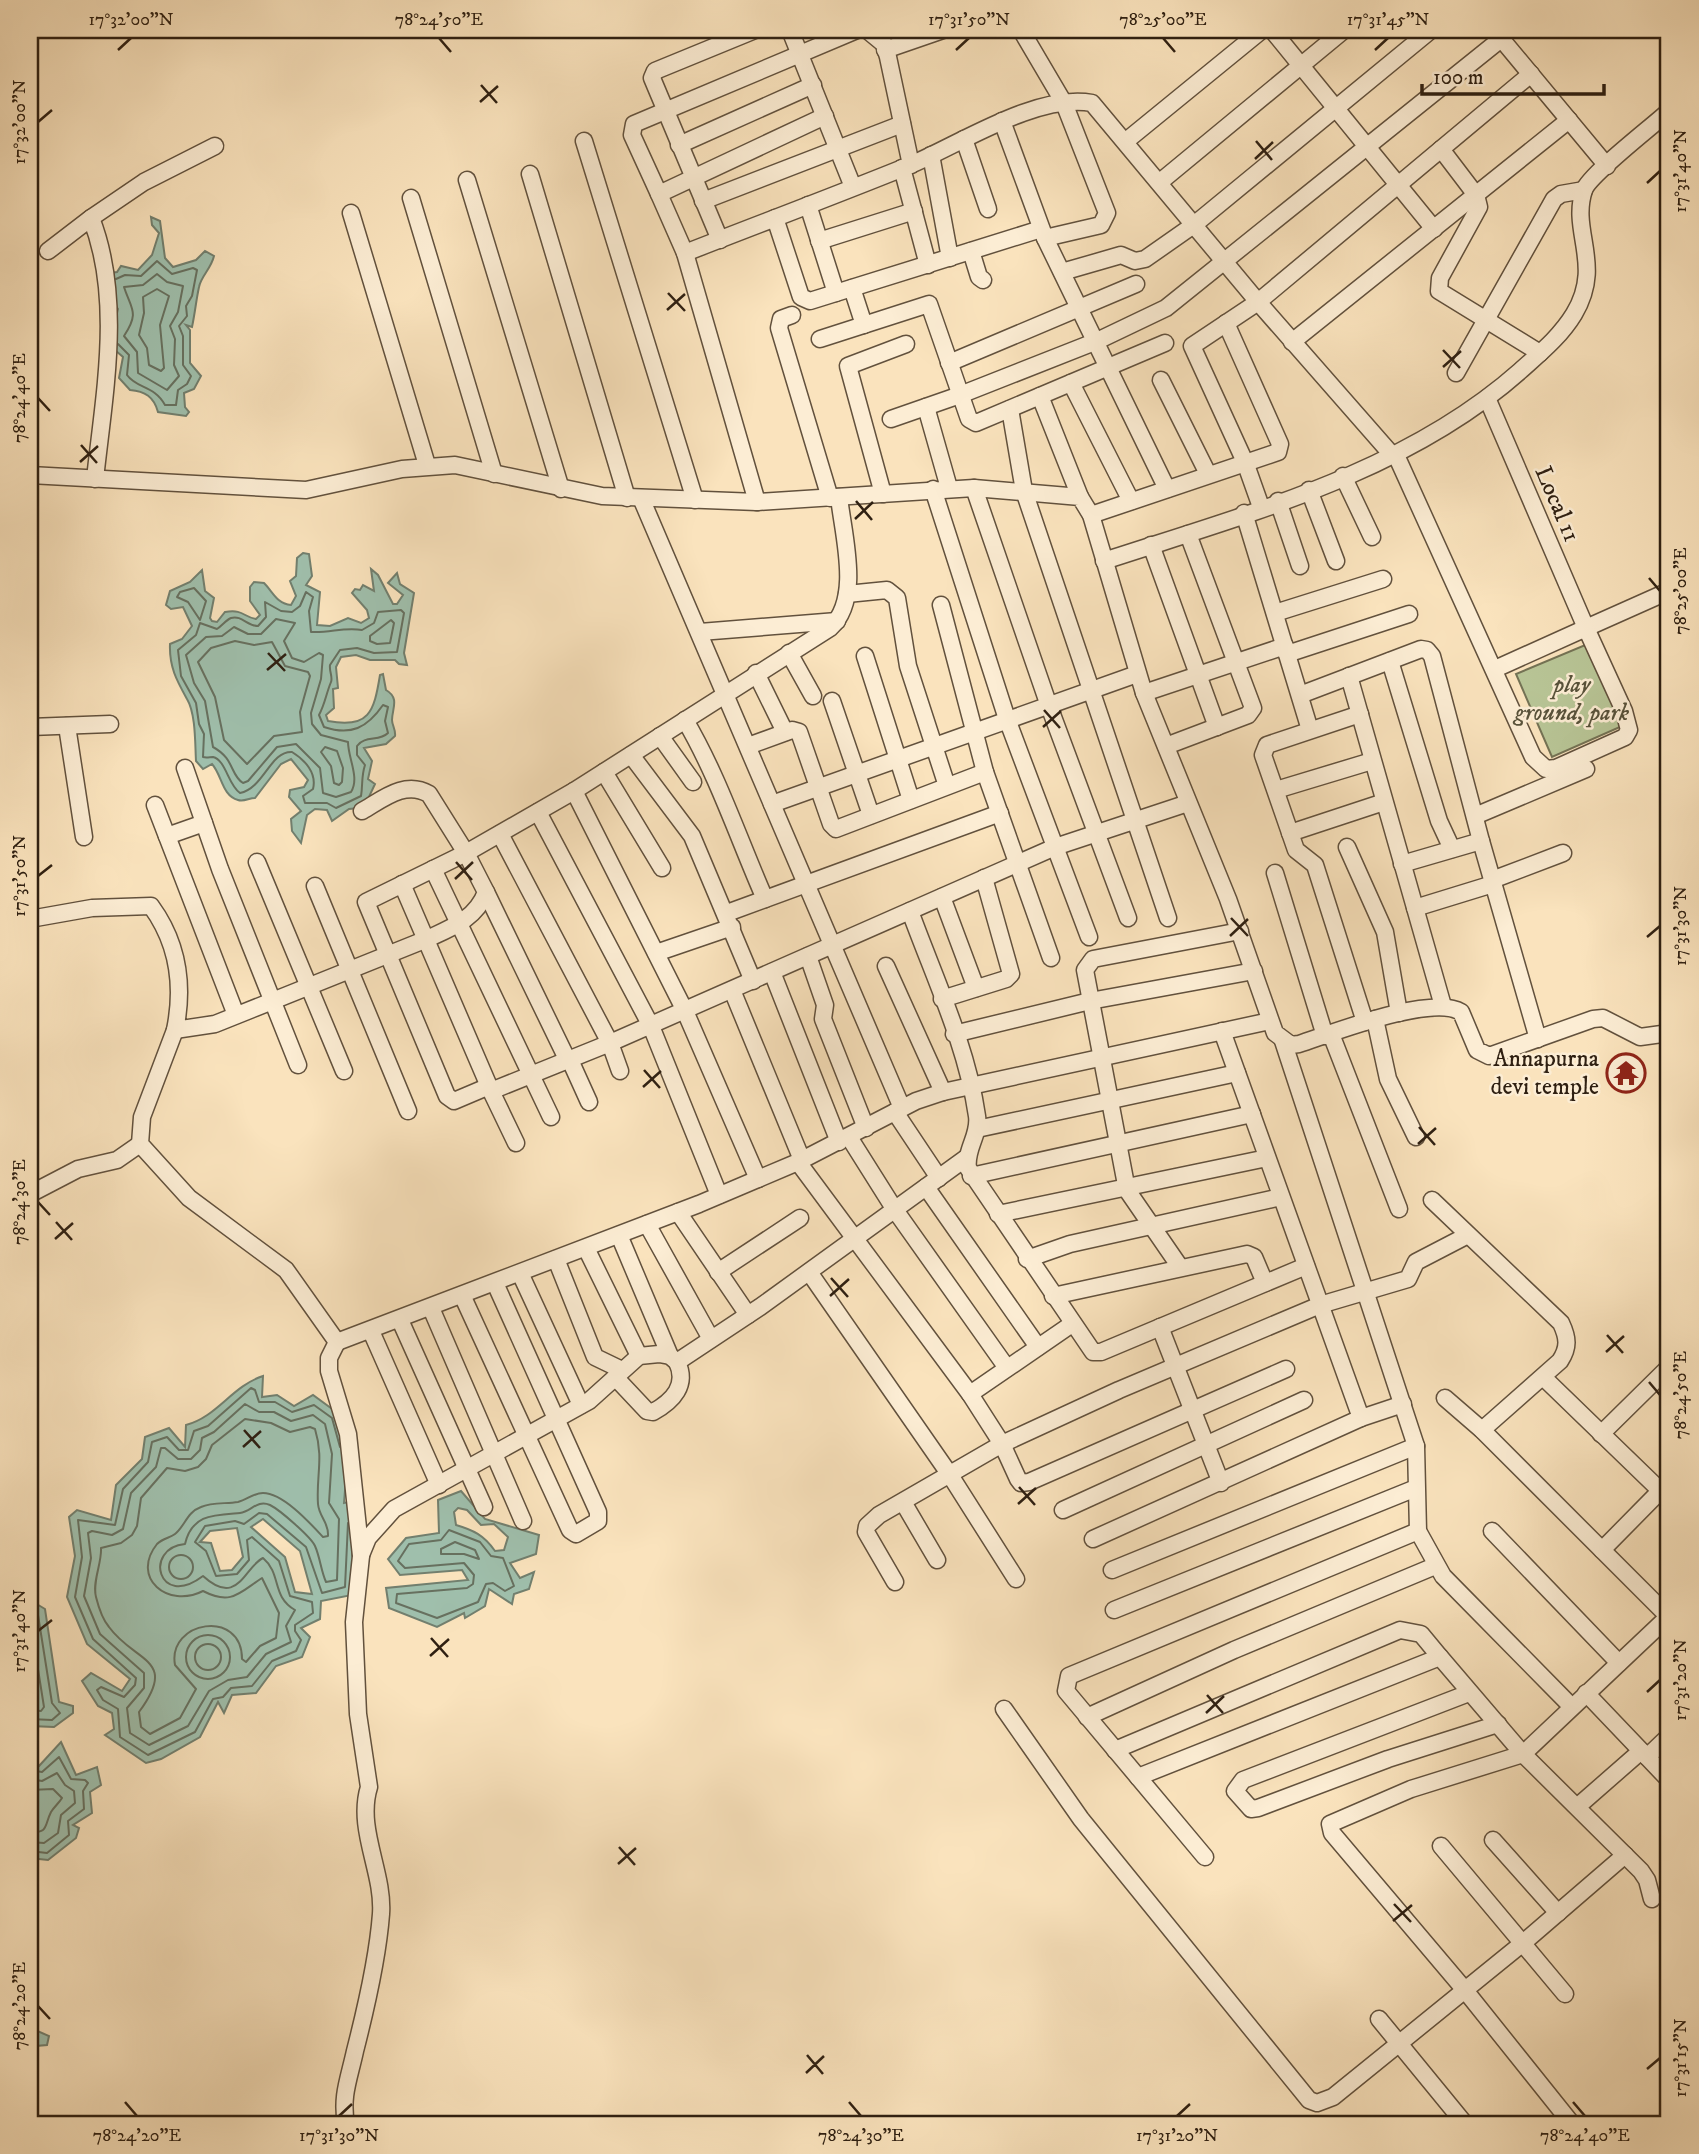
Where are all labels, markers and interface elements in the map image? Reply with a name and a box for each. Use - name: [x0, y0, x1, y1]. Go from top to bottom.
- text: 17°32'00"N: [88, 9, 174, 31]
- text: 78°24'50"E: [395, 9, 483, 31]
- text: 17°31'50"N: [928, 9, 1010, 31]
- text: 78°25'00"E: [1119, 9, 1207, 31]
- text: 17°31'45"N: [1347, 9, 1430, 31]
- scale bar: [1422, 52, 1604, 96]
- text: 100 m: [1433, 65, 1484, 91]
- text: 17°32'00"N: [9, 79, 31, 165]
- text: 17°31'40"N: [1670, 129, 1692, 213]
- text: 78°24'40"E: [9, 353, 31, 443]
- street label: Local 11: [1528, 462, 1586, 546]
- text: 78°25'00"E: [1670, 547, 1692, 635]
- park label: play ground, park: [1513, 670, 1629, 728]
- text: 17°31'50"N: [9, 835, 31, 917]
- text: 17°31'30"N: [1670, 886, 1692, 966]
- place label: Annapurna devi temple: [1491, 1044, 1600, 1102]
- temple icon: Annapurna devi temple: [1605, 1052, 1647, 1094]
- text: 78°24'30"E: [9, 1159, 31, 1245]
- text: 78°24'50"E: [1670, 1351, 1692, 1439]
- text: 17°31'40"N: [9, 1589, 31, 1673]
- text: 17°31'20"N: [1670, 1639, 1692, 1721]
- text: 78°24'20"E: [9, 1962, 31, 2050]
- text: 17°31'15"N: [1670, 2018, 1692, 2097]
- text: 78°24'20"E: [93, 2125, 181, 2147]
- text: 17°31'30"N: [299, 2125, 379, 2147]
- text: 78°24'30"E: [818, 2125, 904, 2147]
- text: 17°31'20"N: [1136, 2125, 1218, 2147]
- text: 78°24'40"E: [1540, 2125, 1630, 2147]

